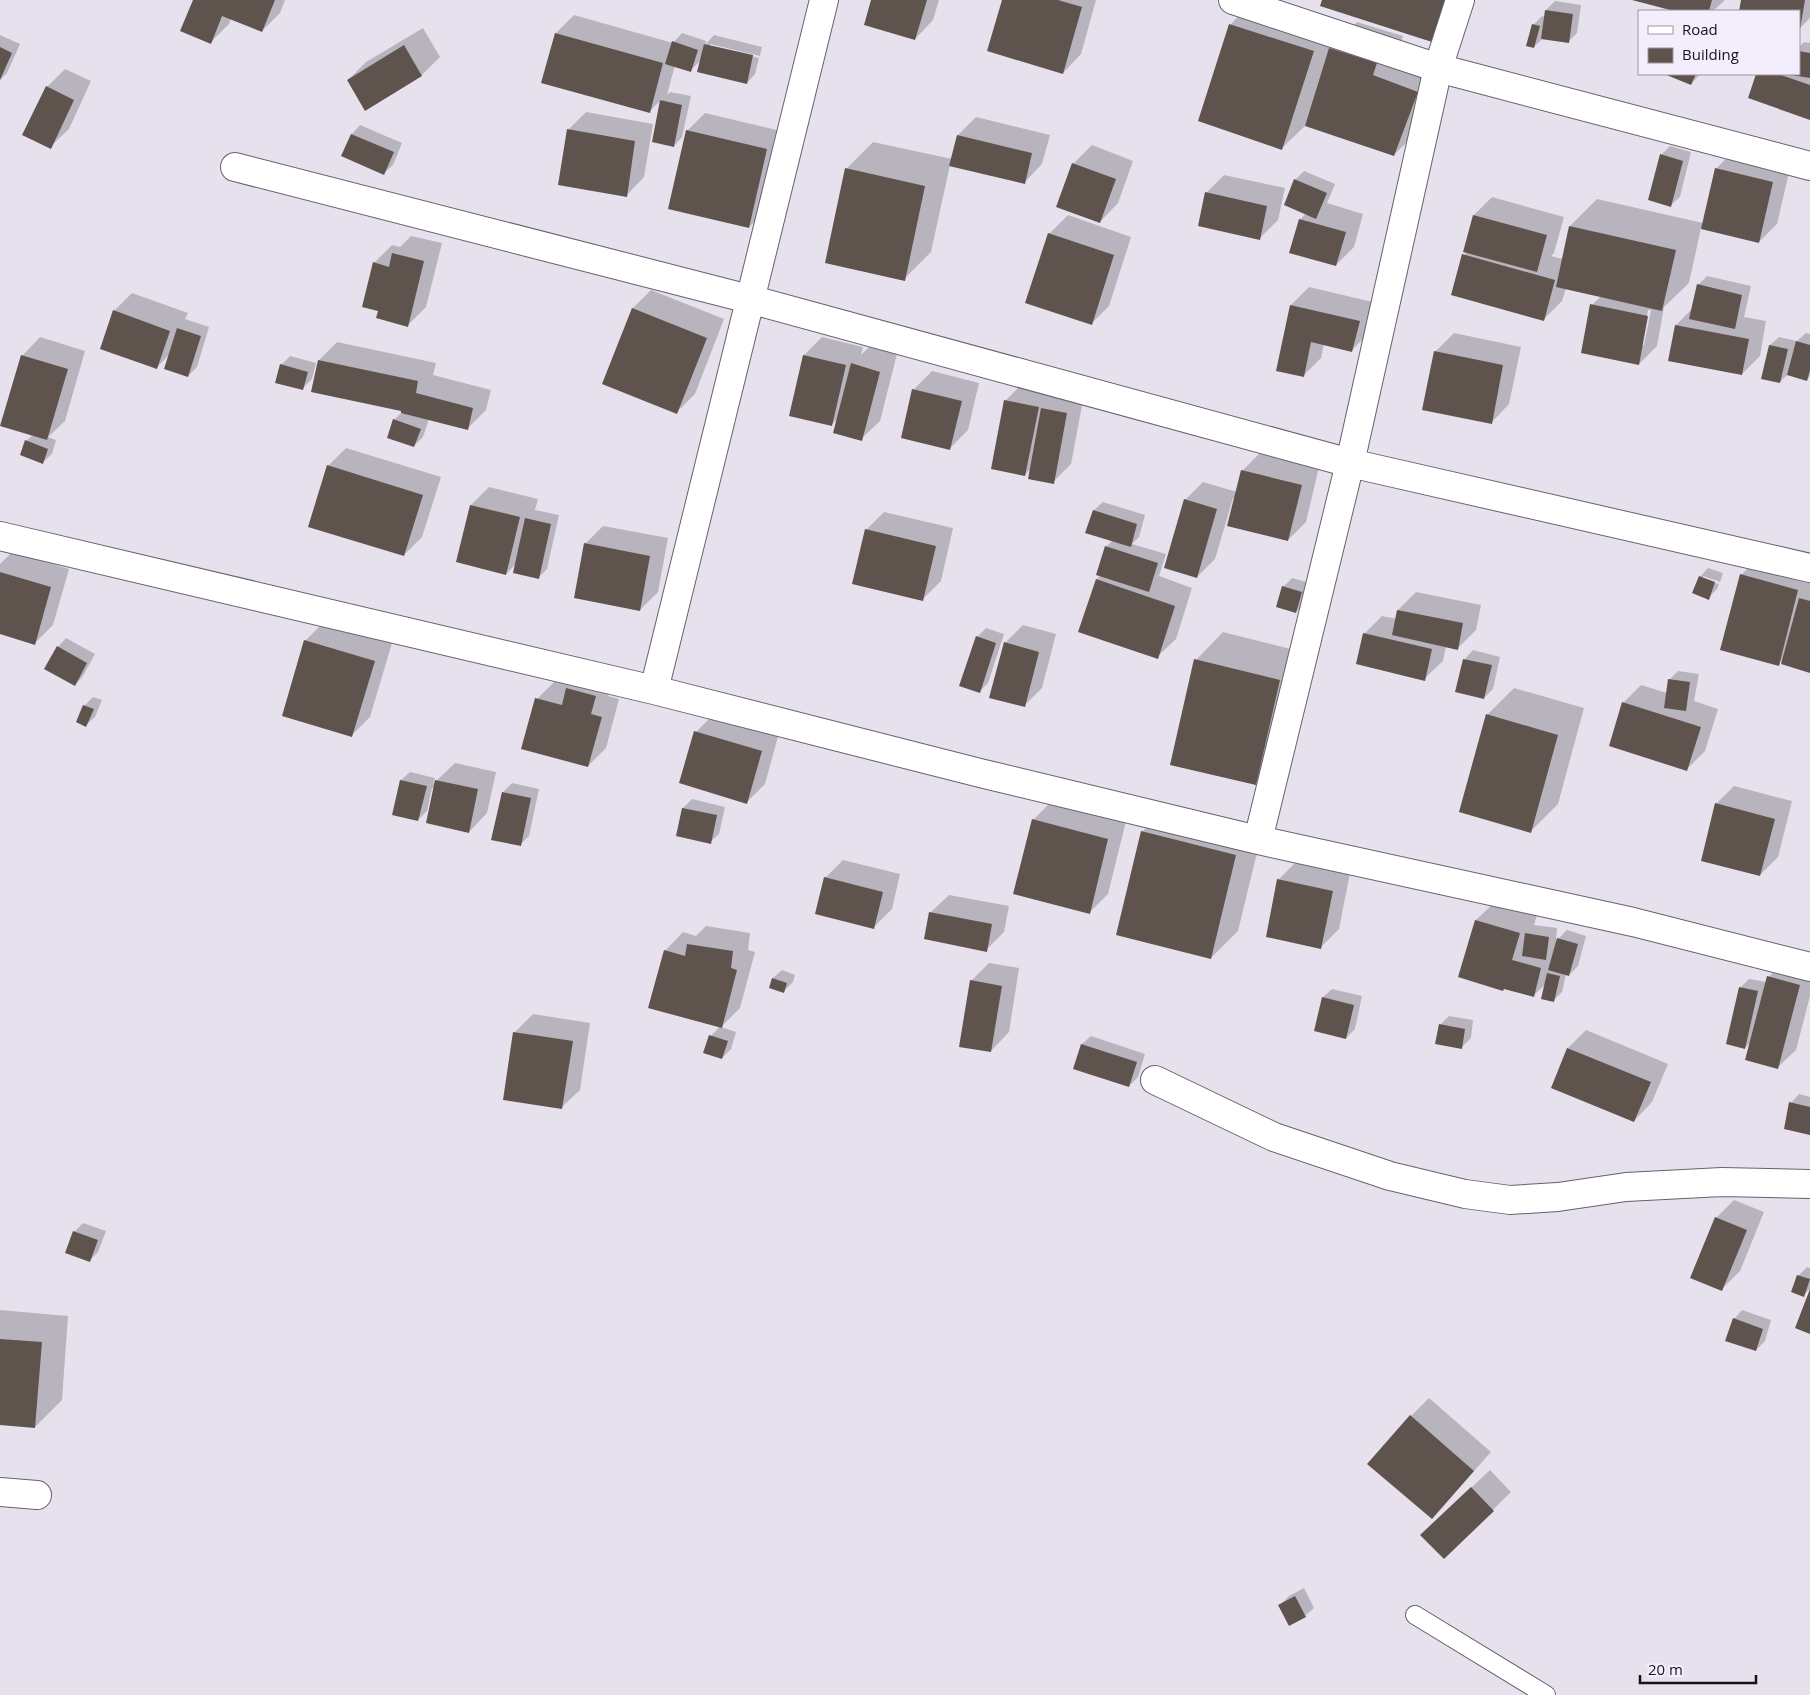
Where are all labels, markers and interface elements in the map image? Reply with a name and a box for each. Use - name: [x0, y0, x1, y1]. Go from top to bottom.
- legend: [1638, 10, 1800, 75]
- text: Road: [1682, 19, 1718, 39]
- text: Building: [1682, 44, 1739, 64]
- scale bar: [1640, 1652, 1756, 1684]
- text: 20 m: [1648, 1659, 1683, 1679]

